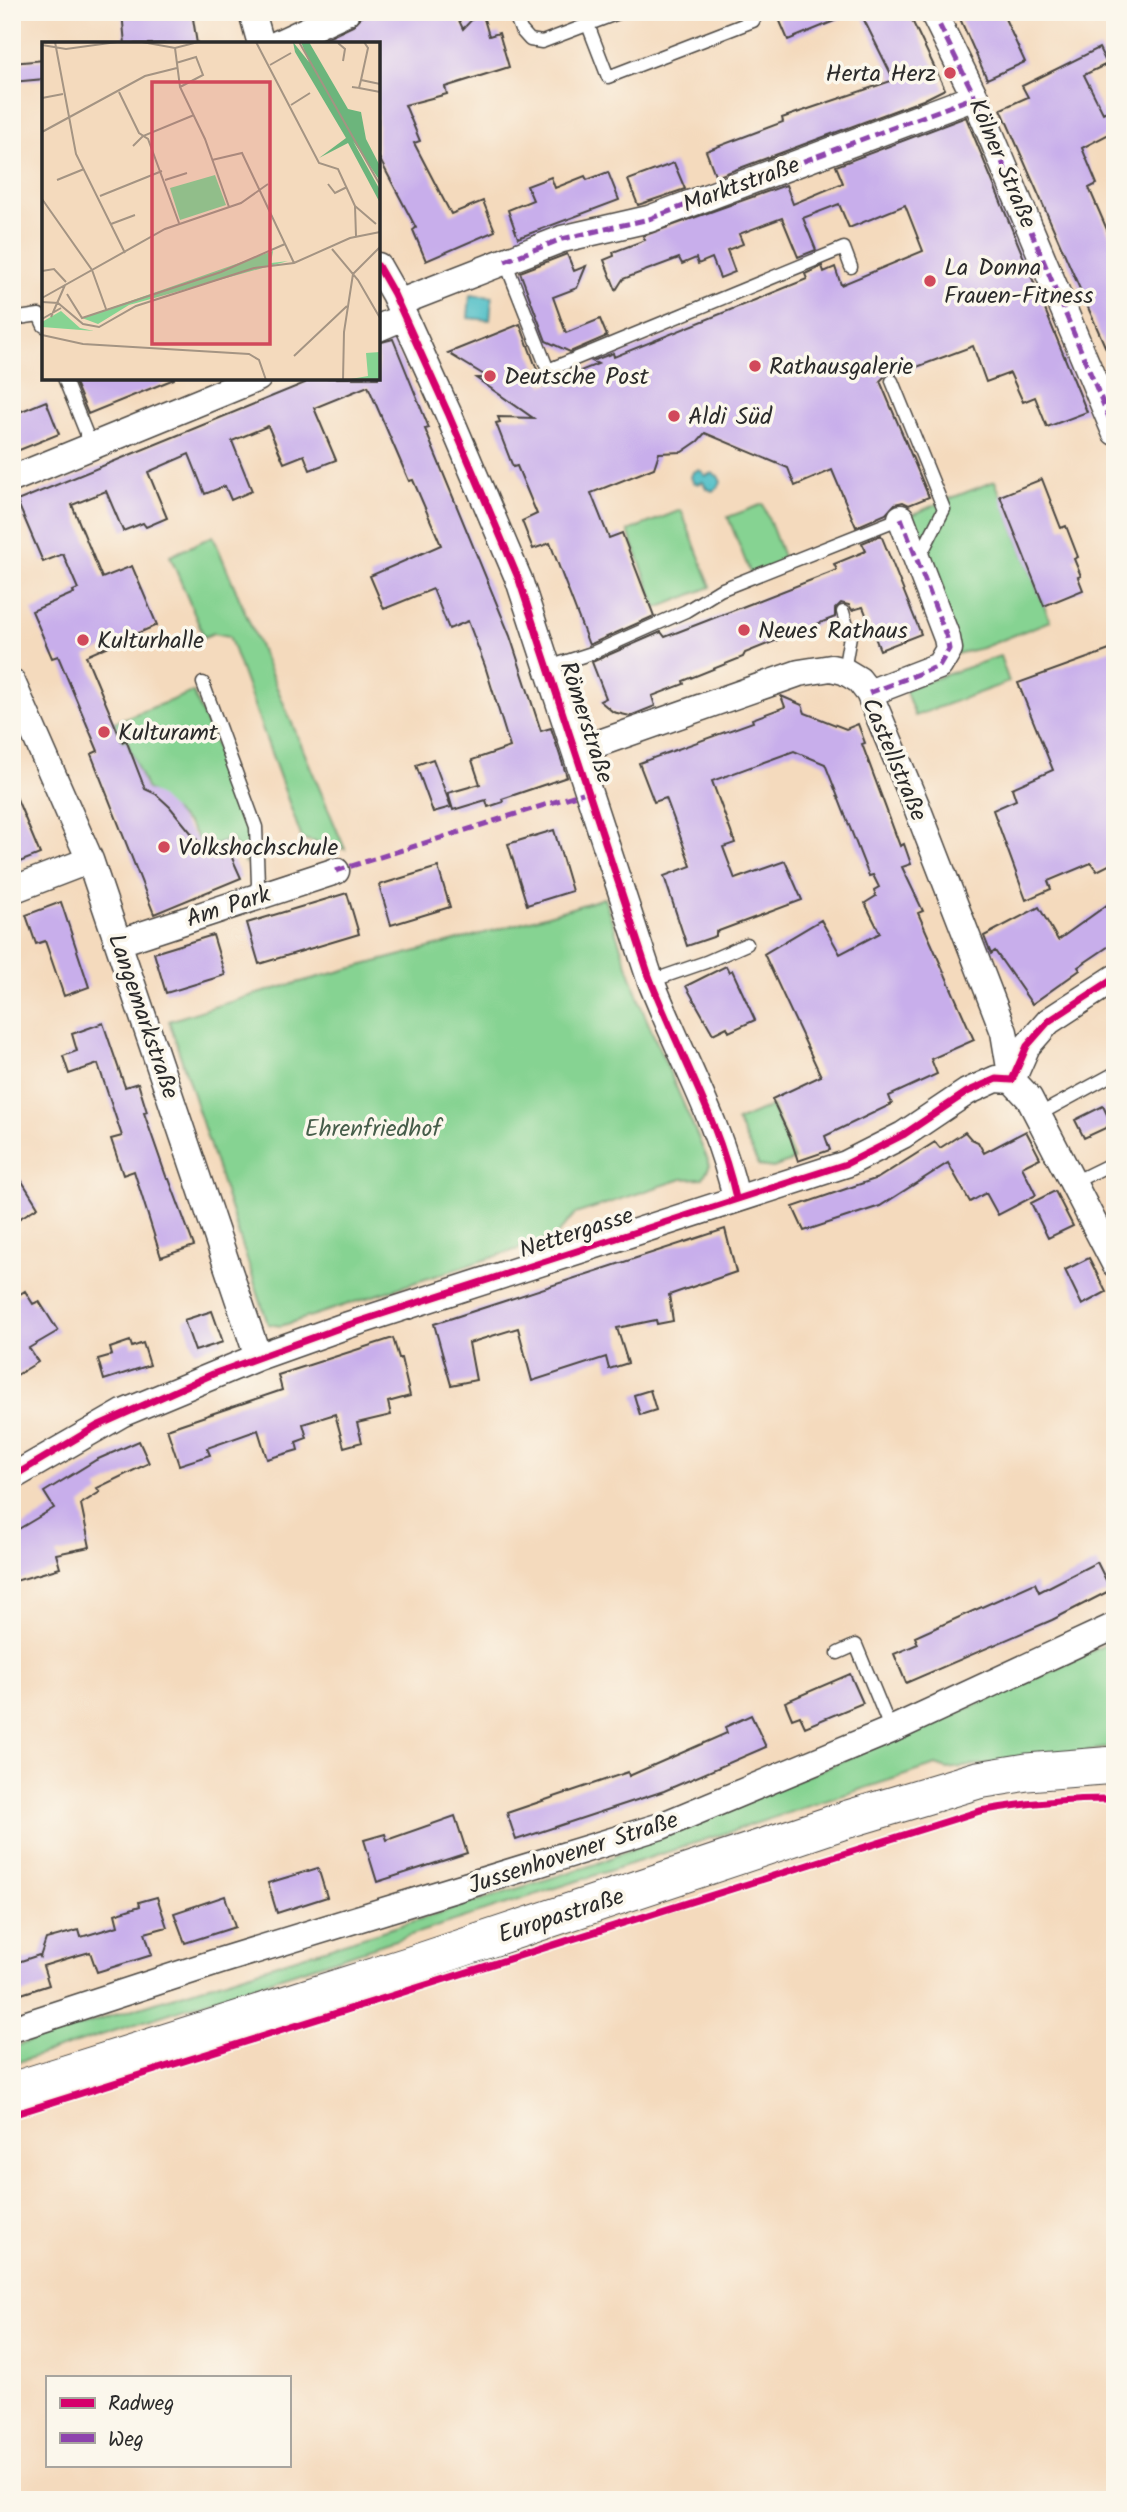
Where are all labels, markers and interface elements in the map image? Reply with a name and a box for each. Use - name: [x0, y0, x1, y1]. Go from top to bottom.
- inset map: [42, 42, 380, 380]
- place label: Herta Herz: [826, 55, 936, 94]
- marker: Herta Herz: [942, 65, 958, 81]
- street label: Kölner Straße: [957, 92, 1047, 235]
- street label: Marktstraße: [677, 146, 806, 225]
- place label: La Donna Frauen-Fitness: [944, 249, 1094, 316]
- marker: La Donna Frauen-Fitness: [922, 273, 938, 289]
- place label: Rathausgalerie: [769, 348, 913, 387]
- place label: Deutsche Post: [504, 358, 649, 397]
- marker: Rathausgalerie: [747, 358, 763, 374]
- marker: Deutsche Post: [482, 368, 498, 384]
- place label: Aldi Süd: [688, 398, 773, 437]
- marker: Aldi Süd: [666, 408, 682, 424]
- place label: Neues Rathaus: [758, 612, 908, 651]
- place label: Kulturhalle: [97, 622, 204, 661]
- marker: Neues Rathaus: [736, 622, 752, 638]
- marker: Kulturhalle: [75, 632, 91, 648]
- street label: Römerstraße: [548, 656, 624, 789]
- street label: Castellstraße: [850, 692, 937, 828]
- place label: Kulturamt: [118, 714, 219, 753]
- marker: Kulturamt: [96, 724, 112, 740]
- place label: Volkshochschule: [178, 829, 338, 868]
- marker: Volkshochschule: [156, 839, 172, 855]
- street label: Am Park: [181, 875, 276, 939]
- street label: Langemarkstraße: [96, 929, 189, 1105]
- park label: Ehrenfriedhof: [305, 1110, 444, 1149]
- street label: Nettergasse: [514, 1197, 639, 1270]
- street label: Jussenhovener Straße: [463, 1801, 684, 1906]
- street label: Europastraße: [493, 1878, 630, 1955]
- legend: [46, 2376, 290, 2466]
- text: Radweg: [108, 2388, 174, 2421]
- text: Weg: [108, 2424, 144, 2457]

